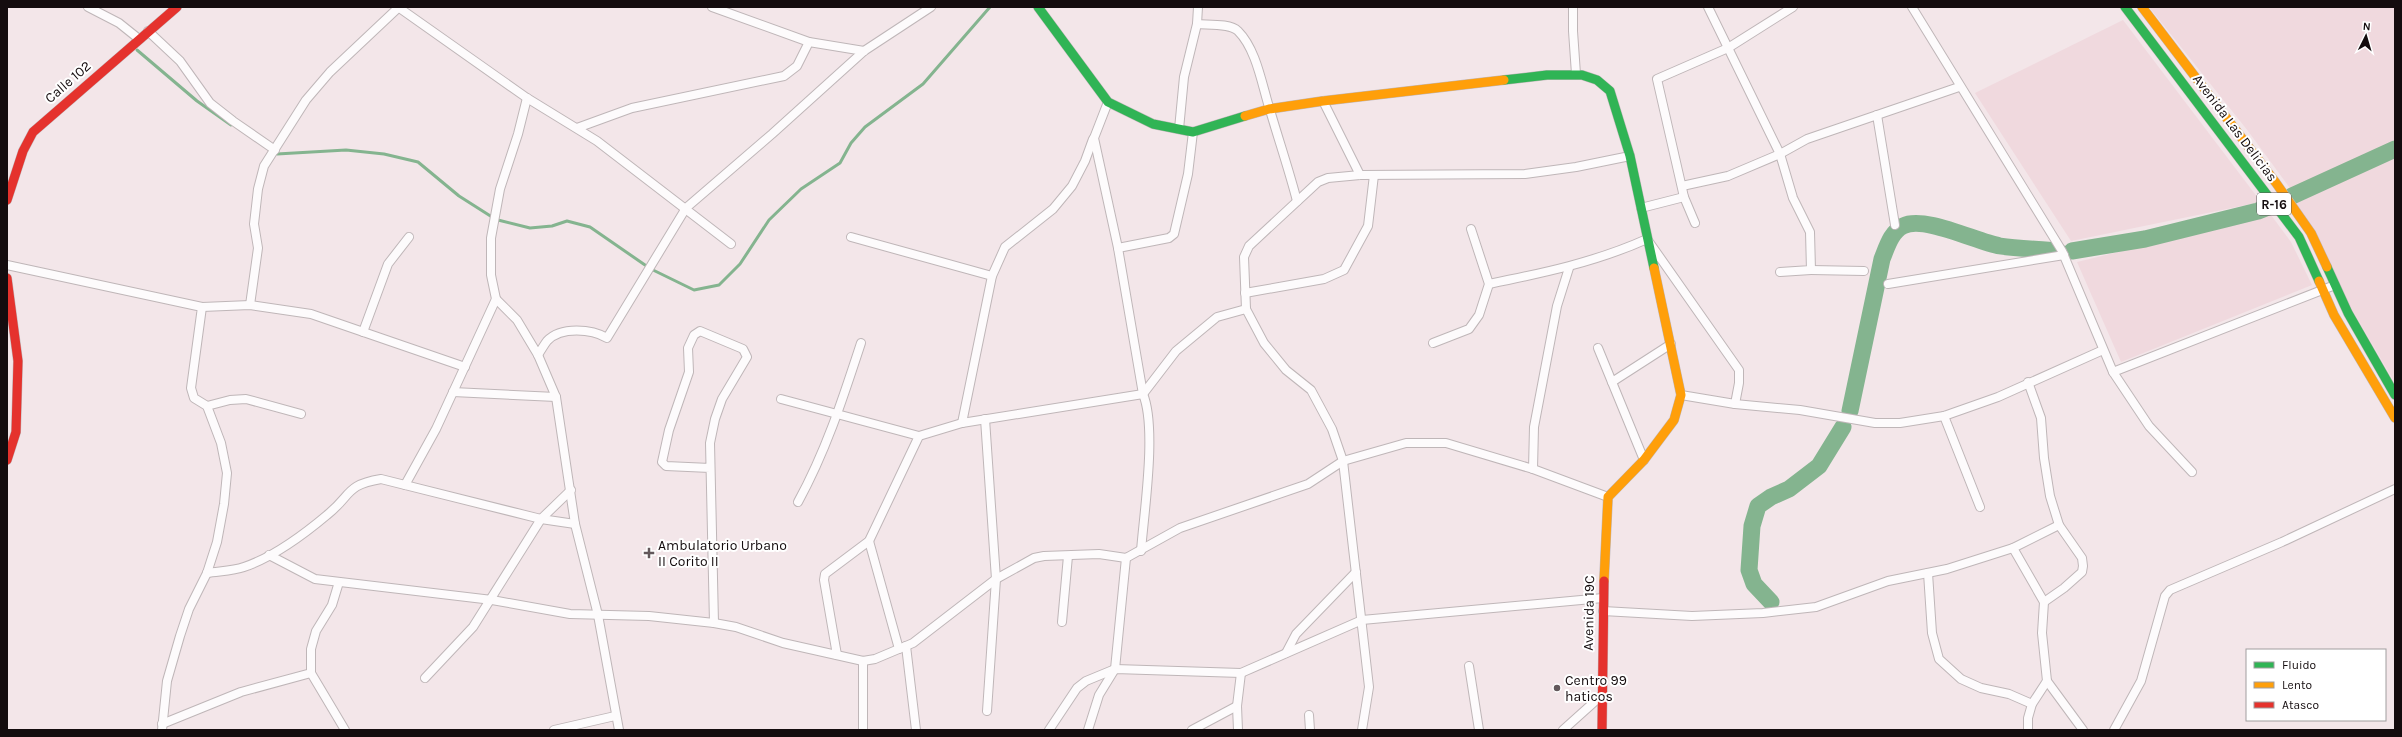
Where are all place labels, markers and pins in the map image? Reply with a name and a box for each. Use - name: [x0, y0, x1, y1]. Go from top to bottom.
- place label: Ambulatorio Urbano II Corito II: [658, 537, 787, 570]
- marker: Ambulatorio Urbano II Corito II: [643, 547, 655, 559]
- place label: Centro 99 haticos: [1565, 672, 1627, 705]
- marker: Centro 99 haticos: [1552, 683, 1562, 693]

